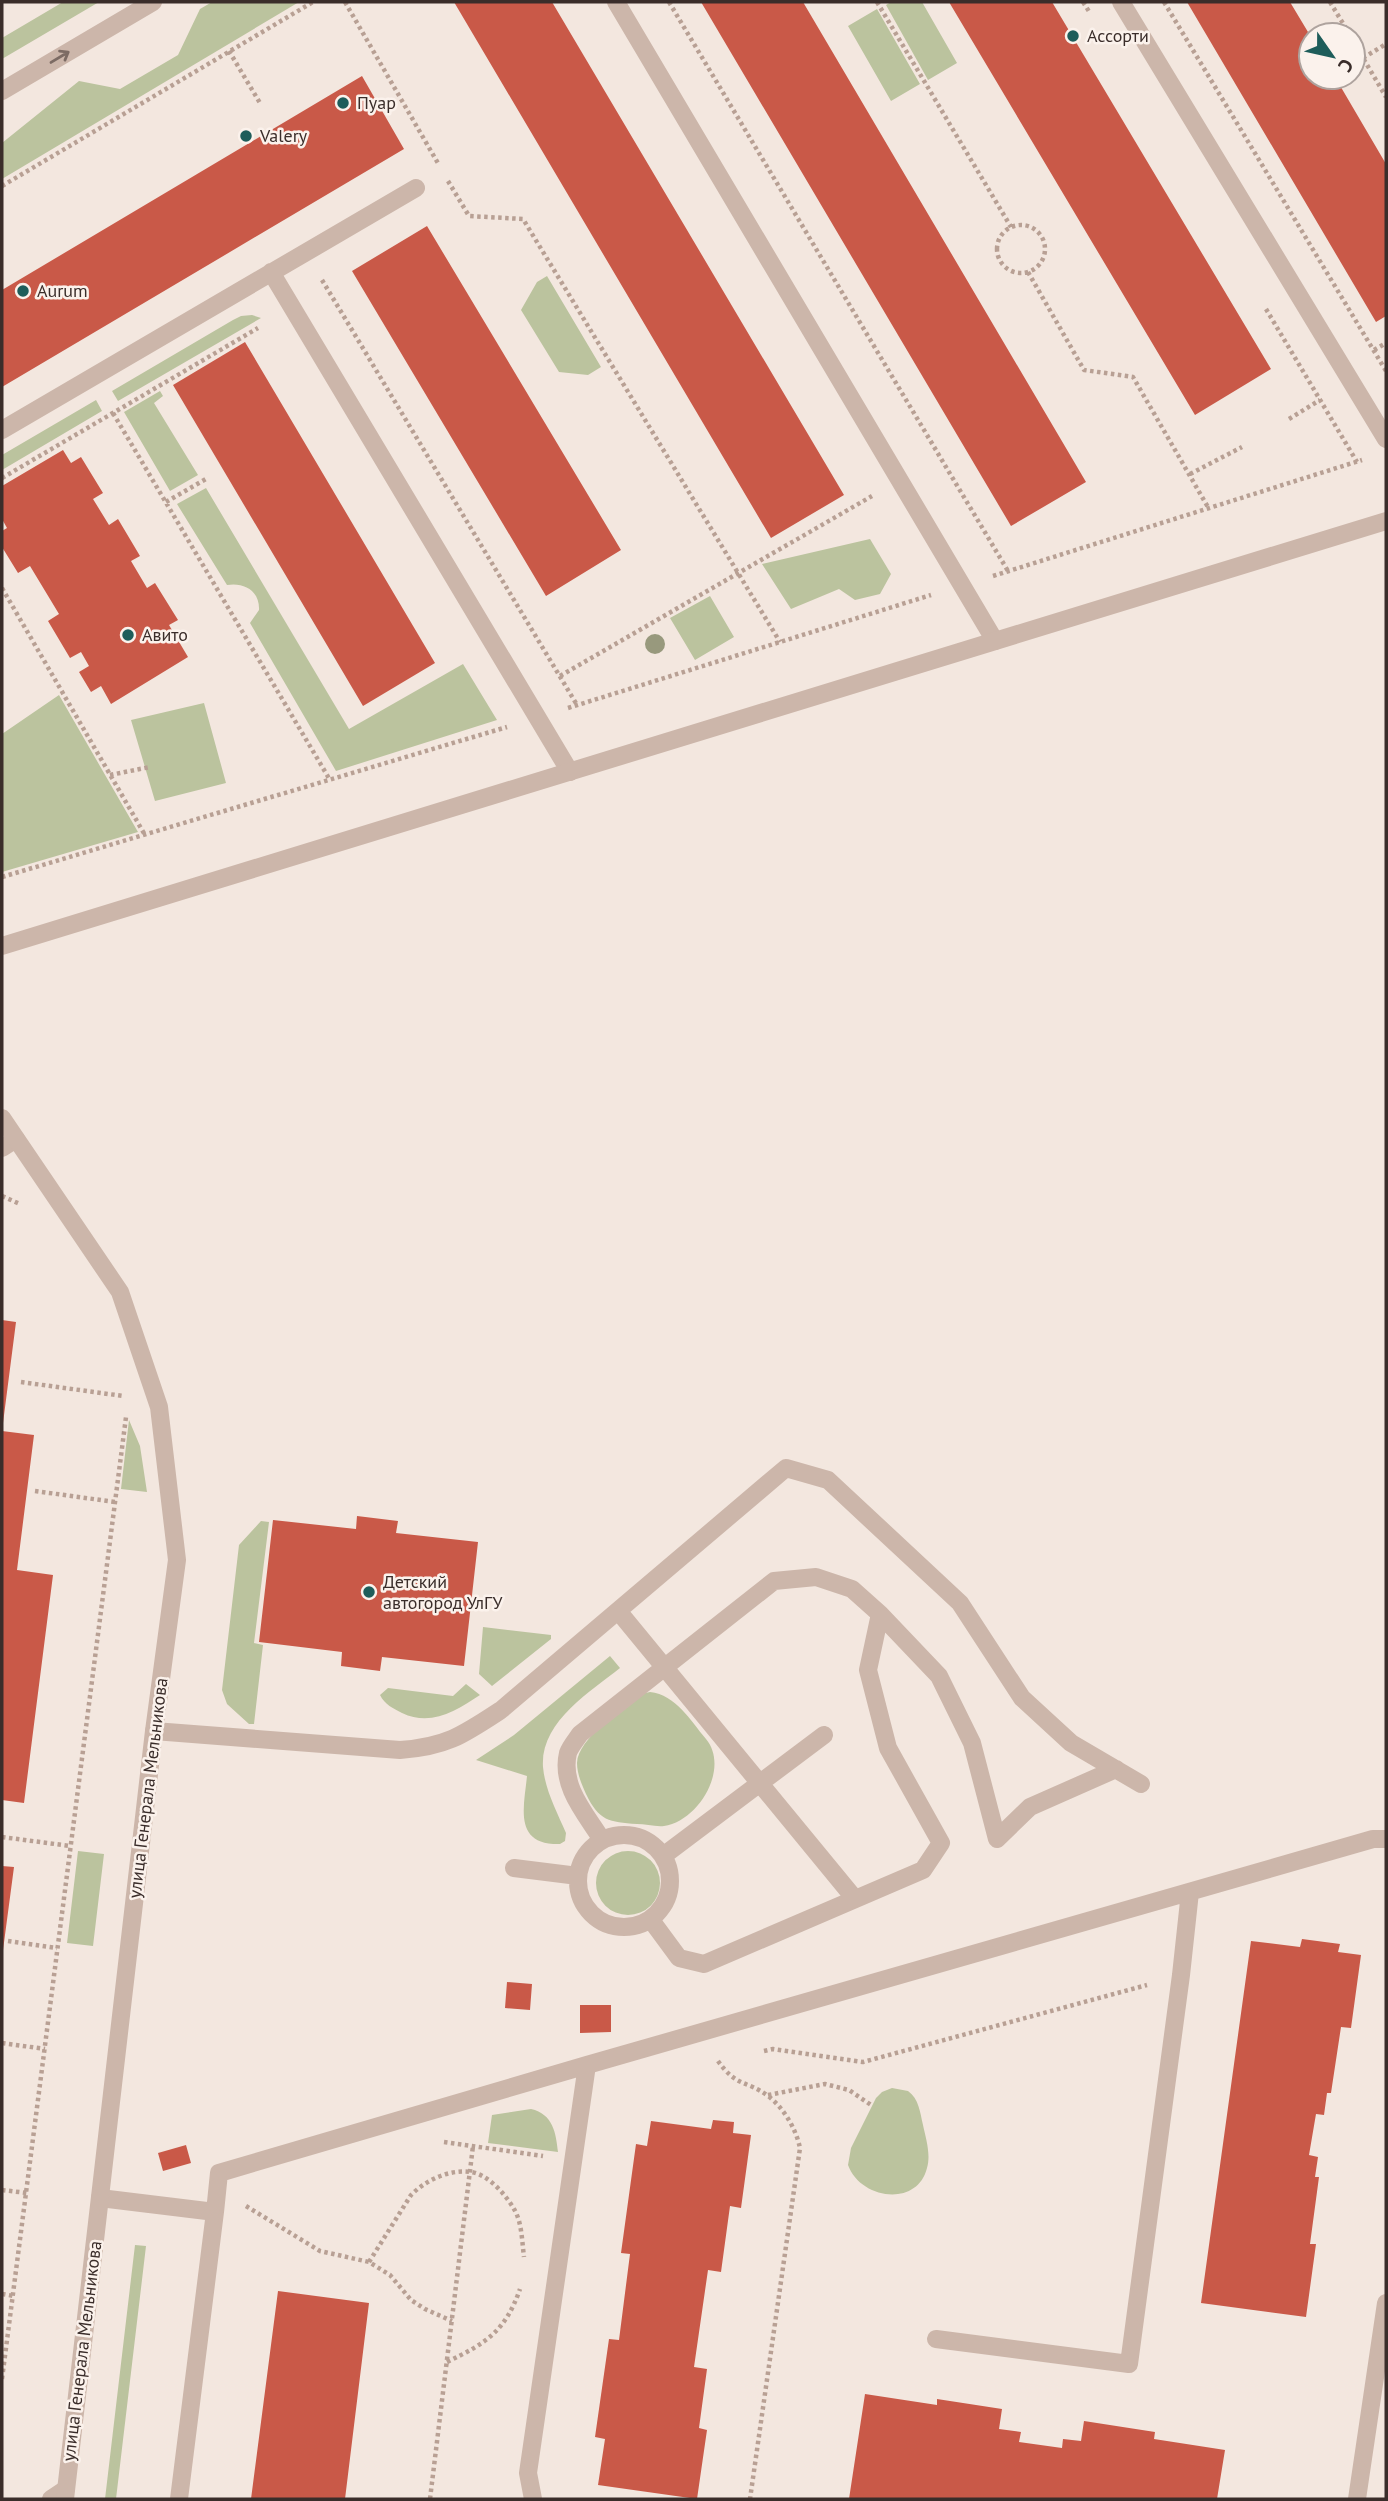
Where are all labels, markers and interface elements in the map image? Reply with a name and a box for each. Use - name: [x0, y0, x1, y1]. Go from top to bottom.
- north arrow: [1297, 21, 1367, 91]
- place label: Ассорти: [1087, 24, 1149, 47]
- marker: Ассорти: [1065, 28, 1081, 44]
- one-way arrow: [50, 49, 70, 63]
- text: С: [1333, 54, 1359, 77]
- place label: Пуар: [357, 91, 396, 114]
- marker: Пуар: [335, 95, 351, 111]
- place label: Valery: [259, 124, 308, 147]
- marker: Valery: [238, 128, 254, 144]
- place label: Aurum: [37, 279, 88, 302]
- marker: Aurum: [15, 283, 31, 299]
- place label: Авито: [142, 623, 188, 646]
- marker: Авито: [120, 627, 136, 643]
- place label: Детский автогород УлГУ: [383, 1570, 503, 1614]
- marker: Детский автогород УлГУ: [361, 1584, 377, 1600]
- street label: улица Генерала Мельникова: [123, 1676, 172, 1899]
- street label: улица Генерала Мельникова: [57, 2239, 106, 2462]

